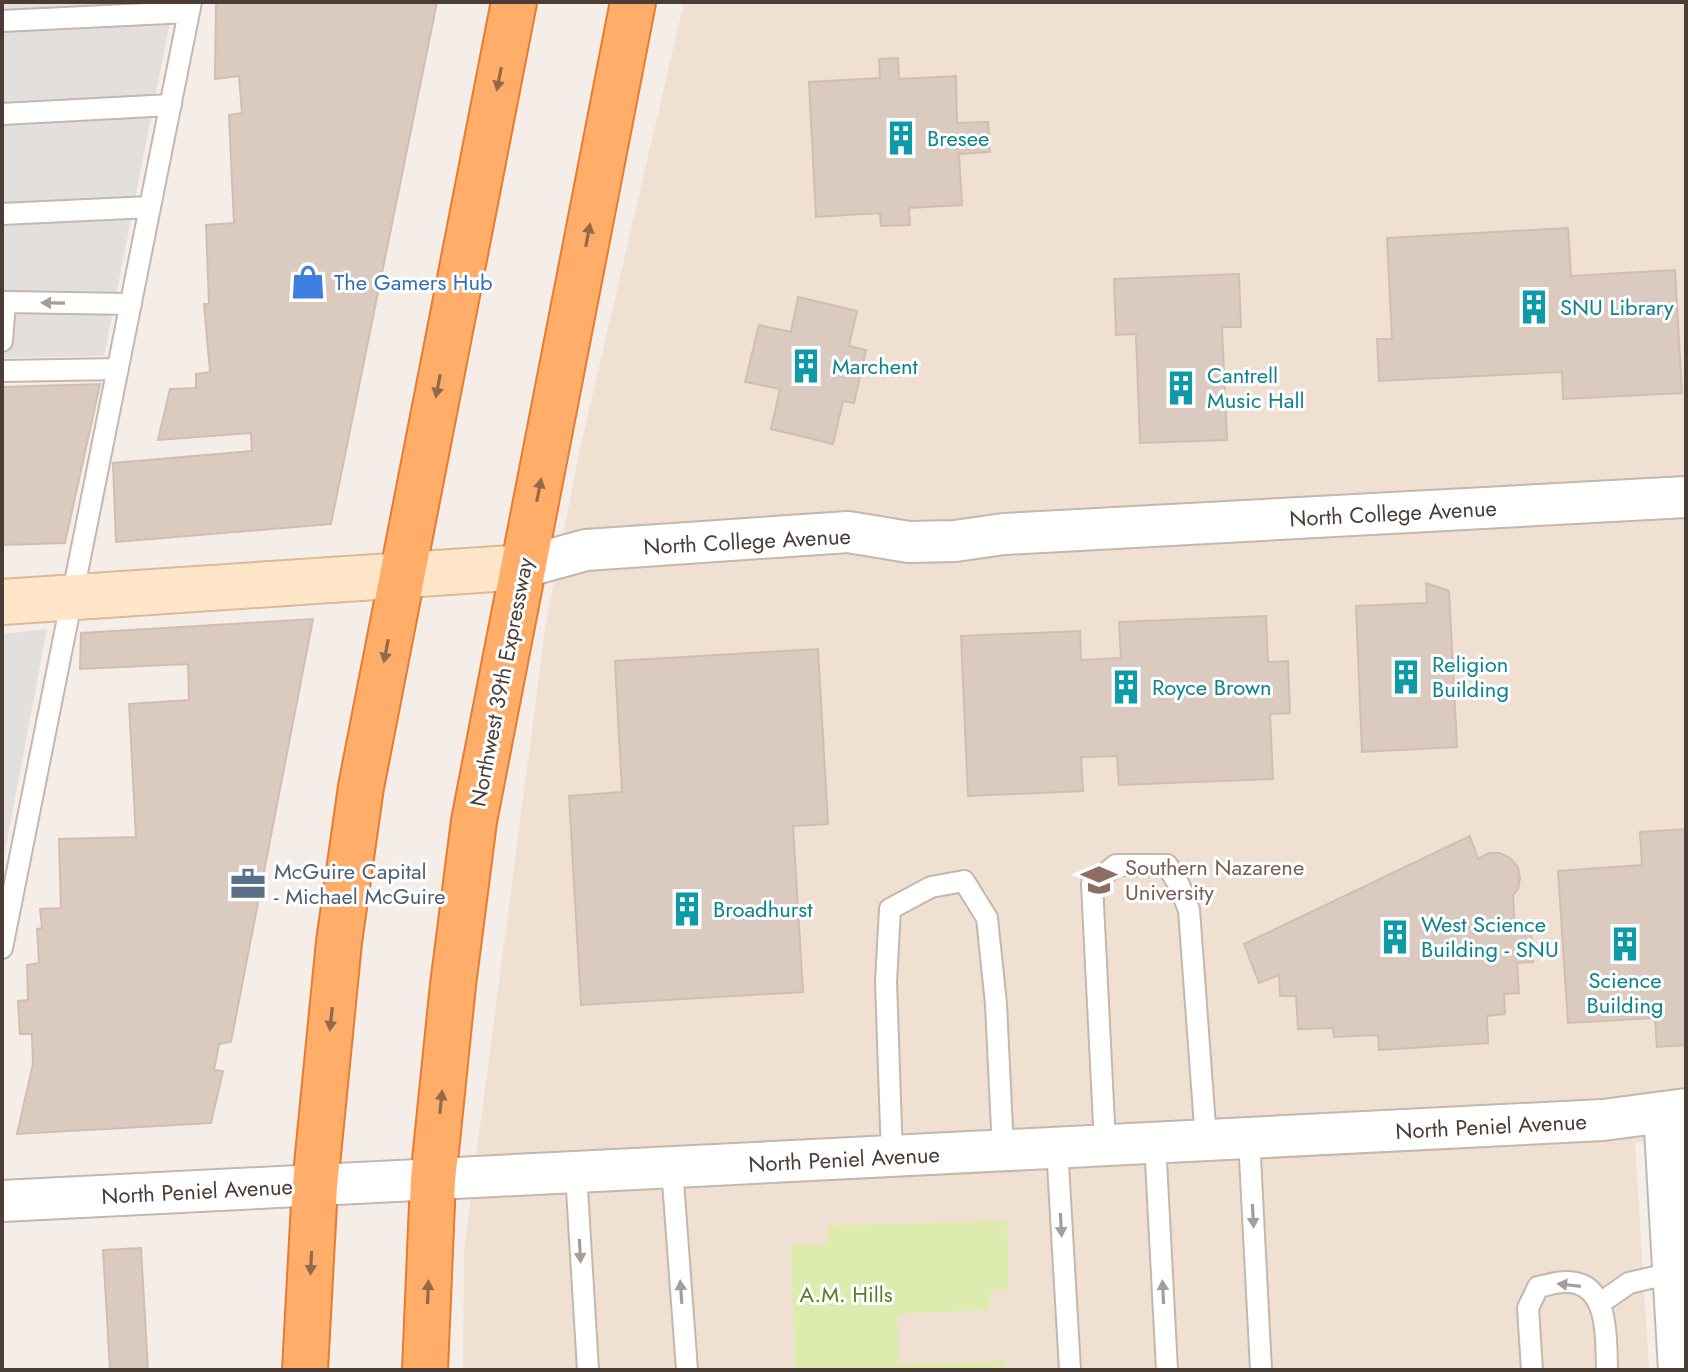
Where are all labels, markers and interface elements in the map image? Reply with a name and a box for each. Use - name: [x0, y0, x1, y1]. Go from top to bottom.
- one-way arrow: [492, 66, 504, 91]
- building icon: Bresee: [882, 119, 920, 157]
- place label: Bresee: [927, 122, 989, 154]
- one-way arrow: [583, 222, 595, 247]
- shop icon: The Gamers Hub: [289, 263, 327, 301]
- place label: The Gamers Hub: [334, 266, 493, 298]
- building icon: SNU Library: [1515, 288, 1553, 326]
- place label: SNU Library: [1560, 291, 1674, 323]
- one-way arrow: [40, 297, 65, 309]
- building icon: Marchent: [787, 347, 825, 385]
- place label: Marchent: [832, 350, 919, 382]
- place label: Cantrell Music Hall: [1207, 359, 1305, 416]
- building icon: Cantrell Music Hall: [1162, 369, 1200, 407]
- one-way arrow: [431, 374, 443, 399]
- one-way arrow: [534, 477, 546, 502]
- street label: North College Avenue: [1289, 492, 1497, 534]
- street label: North College Avenue: [643, 520, 851, 562]
- street label: Northwest 39th Expressway: [461, 554, 541, 809]
- one-way arrow: [380, 638, 392, 663]
- place label: Religion Building: [1432, 648, 1509, 705]
- building icon: Religion Building: [1387, 658, 1425, 696]
- building icon: Royce Brown: [1107, 668, 1145, 706]
- place label: Royce Brown: [1152, 671, 1271, 703]
- place label: Southern Nazarene University: [1125, 851, 1304, 908]
- place label: McGuire Capital - Michael McGuire: [274, 855, 446, 912]
- school or university icon: Southern Nazarene University: [1080, 861, 1118, 899]
- office icon: McGuire Capital - Michael McGuire: [229, 865, 267, 903]
- building icon: Broadhurst: [668, 890, 706, 928]
- place label: Broadhurst: [713, 893, 813, 925]
- place label: West Science Building - SNU: [1421, 908, 1559, 965]
- building icon: West Science Building - SNU: [1376, 918, 1414, 956]
- building icon: Science Building: [1606, 925, 1644, 963]
- place label: Science Building: [1587, 964, 1663, 1021]
- one-way arrow: [325, 1007, 338, 1032]
- one-way arrow: [434, 1089, 447, 1114]
- street label: North Peniel Avenue: [1395, 1105, 1587, 1147]
- street label: North Peniel Avenue: [748, 1138, 940, 1180]
- street label: North Peniel Avenue: [101, 1170, 293, 1212]
- one-way arrow: [1247, 1204, 1260, 1229]
- one-way arrow: [1055, 1213, 1068, 1238]
- one-way arrow: [574, 1239, 587, 1264]
- one-way arrow: [304, 1251, 317, 1276]
- park label: A.M. Hills: [799, 1278, 893, 1310]
- one-way arrow: [1557, 1278, 1582, 1291]
- one-way arrow: [422, 1279, 435, 1304]
- one-way arrow: [674, 1279, 687, 1304]
- one-way arrow: [1156, 1279, 1169, 1304]

